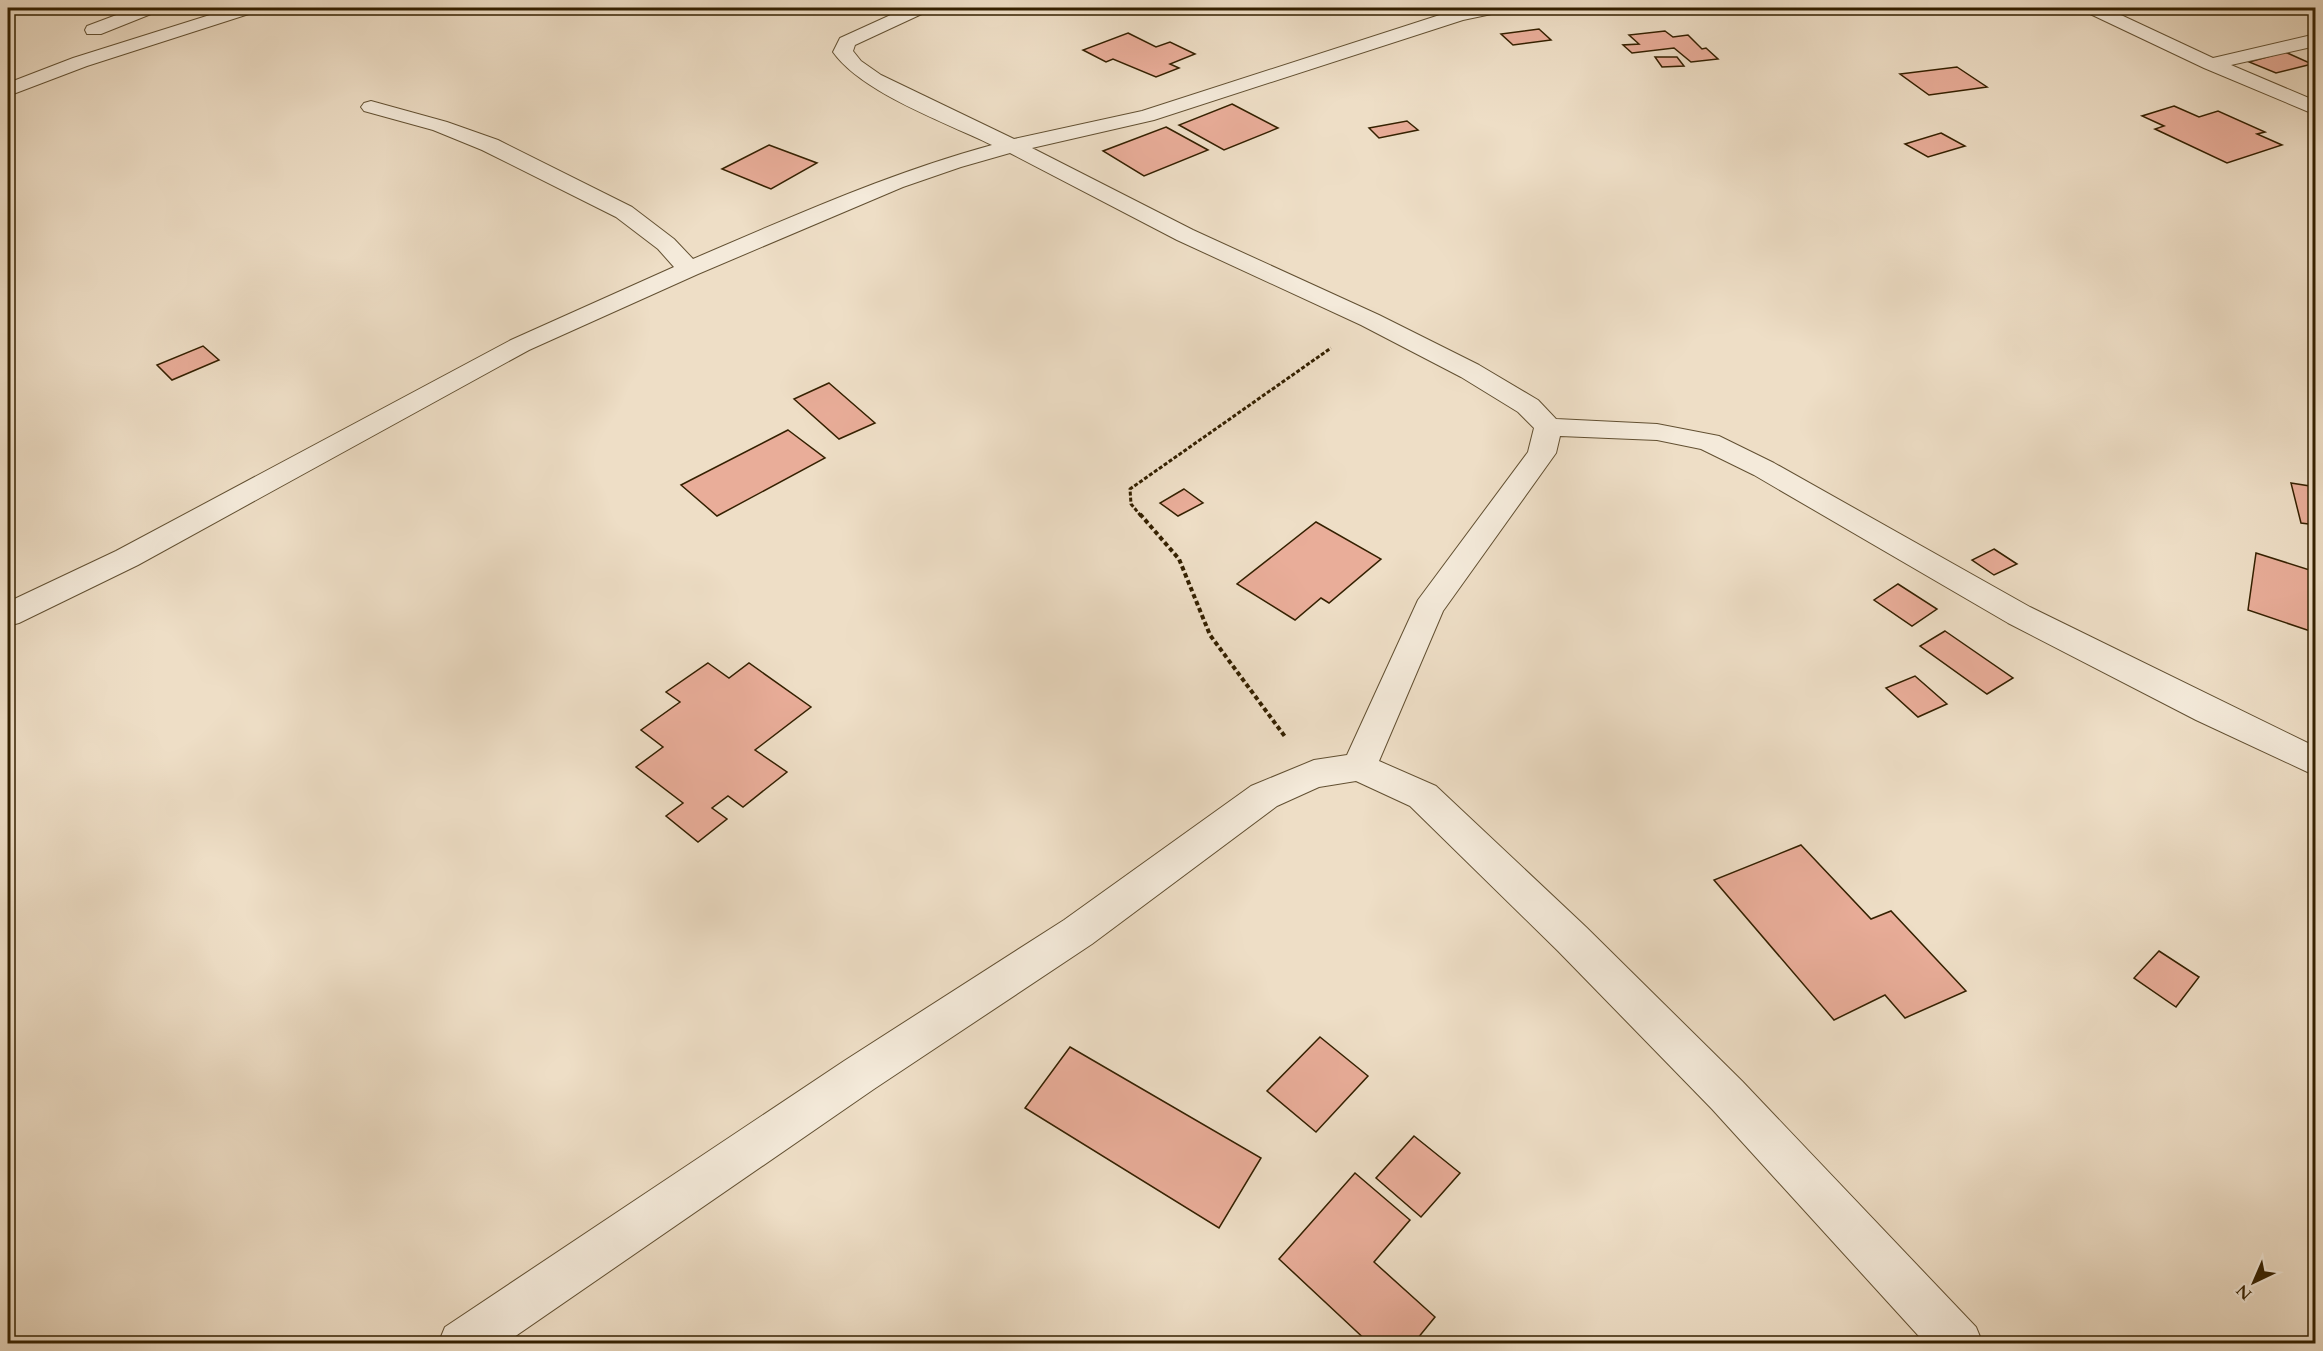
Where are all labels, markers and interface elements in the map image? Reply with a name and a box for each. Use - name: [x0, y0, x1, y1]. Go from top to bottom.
- north arrow: [2224, 1252, 2284, 1312]
- text: N: [2232, 1279, 2257, 1305]

